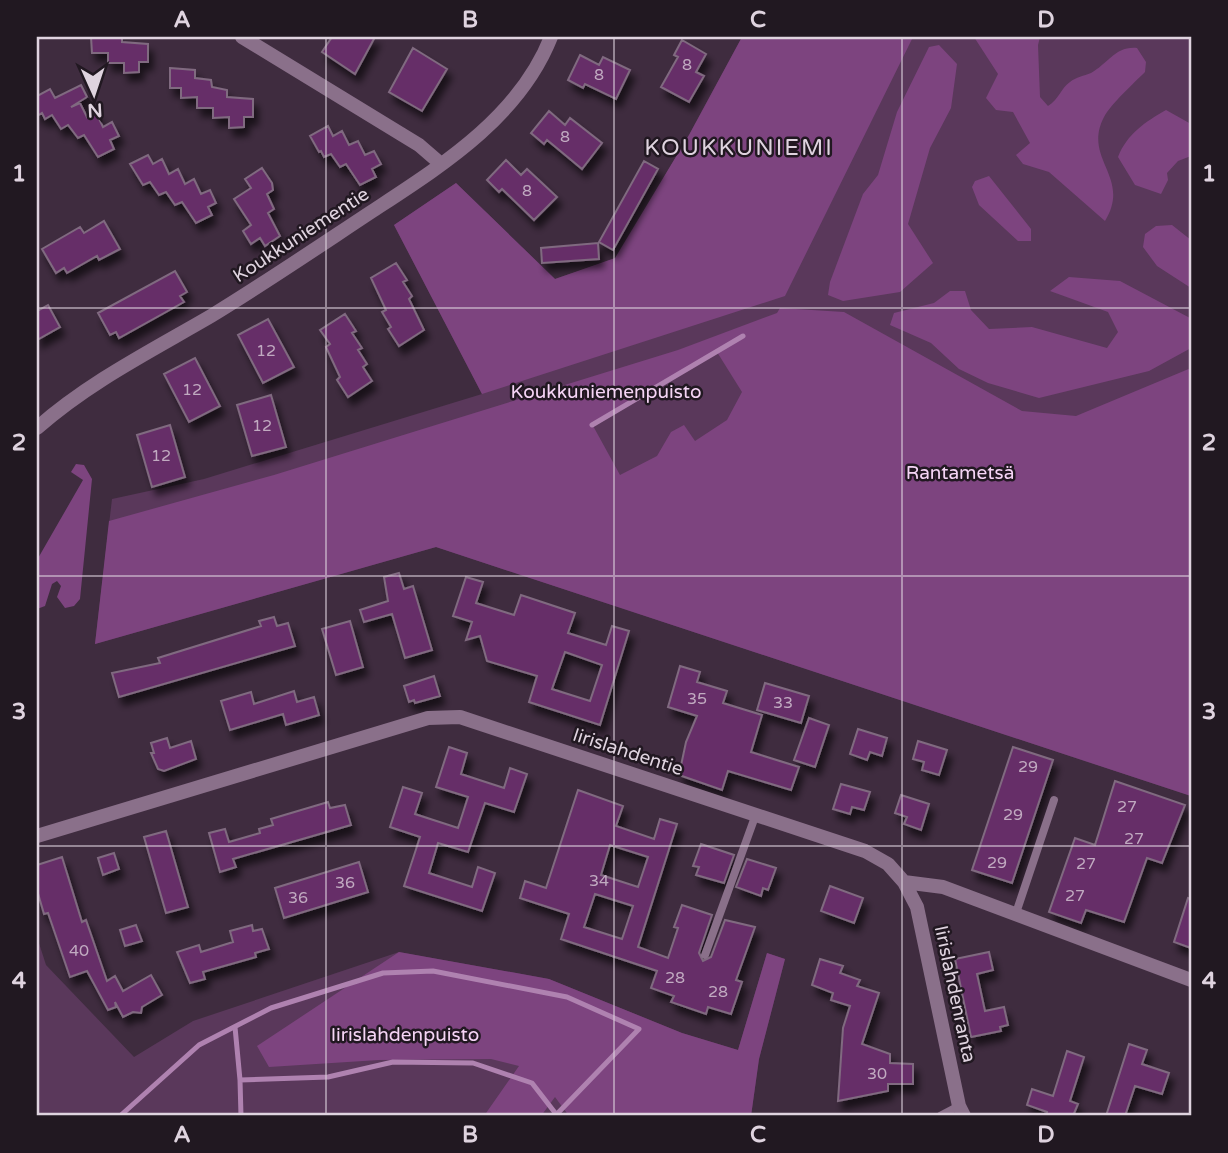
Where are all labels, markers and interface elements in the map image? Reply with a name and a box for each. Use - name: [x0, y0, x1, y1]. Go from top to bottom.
- text: A: [173, 6, 191, 34]
- text: B: [462, 6, 478, 34]
- text: C: [750, 6, 766, 34]
- text: D: [1037, 6, 1055, 34]
- house number: 8: [682, 55, 692, 75]
- north arrow: [60, 60, 130, 130]
- house number: 8: [594, 65, 604, 85]
- text: N: [87, 99, 103, 121]
- house number: 8: [560, 127, 570, 147]
- district label: KOUKKUNIEMI: [644, 134, 834, 162]
- text: 1: [12, 160, 26, 188]
- text: 1: [1202, 160, 1216, 188]
- house number: 8: [522, 181, 532, 201]
- street label: Koukkuniementie: [229, 183, 373, 287]
- house number: 12: [256, 341, 276, 361]
- house number: 12: [182, 380, 202, 400]
- park label: Koukkuniemenpuisto: [511, 381, 701, 403]
- house number: 12: [252, 416, 272, 436]
- text: 2: [12, 429, 26, 457]
- text: 2: [1202, 429, 1216, 457]
- house number: 12: [151, 446, 171, 466]
- park label: Rantametsä: [906, 462, 1014, 484]
- house number: 35: [687, 689, 707, 709]
- house number: 33: [773, 693, 793, 713]
- text: 3: [12, 698, 26, 726]
- text: 3: [1202, 698, 1216, 726]
- street label: Iirislahdentie: [570, 724, 686, 780]
- house number: 29: [1018, 757, 1038, 777]
- house number: 27: [1117, 797, 1137, 817]
- house number: 29: [1003, 805, 1023, 825]
- house number: 27: [1124, 829, 1144, 849]
- house number: 29: [987, 853, 1007, 873]
- house number: 27: [1076, 854, 1096, 874]
- house number: 34: [589, 871, 609, 891]
- house number: 36: [335, 873, 355, 893]
- house number: 27: [1065, 886, 1085, 906]
- house number: 36: [288, 888, 308, 908]
- street label: Iirislahdenranta: [930, 923, 980, 1065]
- house number: 40: [69, 941, 89, 961]
- text: 4: [12, 967, 27, 995]
- text: 4: [1202, 967, 1217, 995]
- house number: 28: [665, 968, 685, 988]
- house number: 28: [708, 982, 728, 1002]
- park label: Iirislahdenpuisto: [331, 1024, 479, 1046]
- house number: 30: [867, 1064, 887, 1084]
- text: A: [173, 1121, 191, 1149]
- text: B: [462, 1121, 478, 1149]
- text: C: [750, 1121, 766, 1149]
- text: D: [1037, 1121, 1055, 1149]

